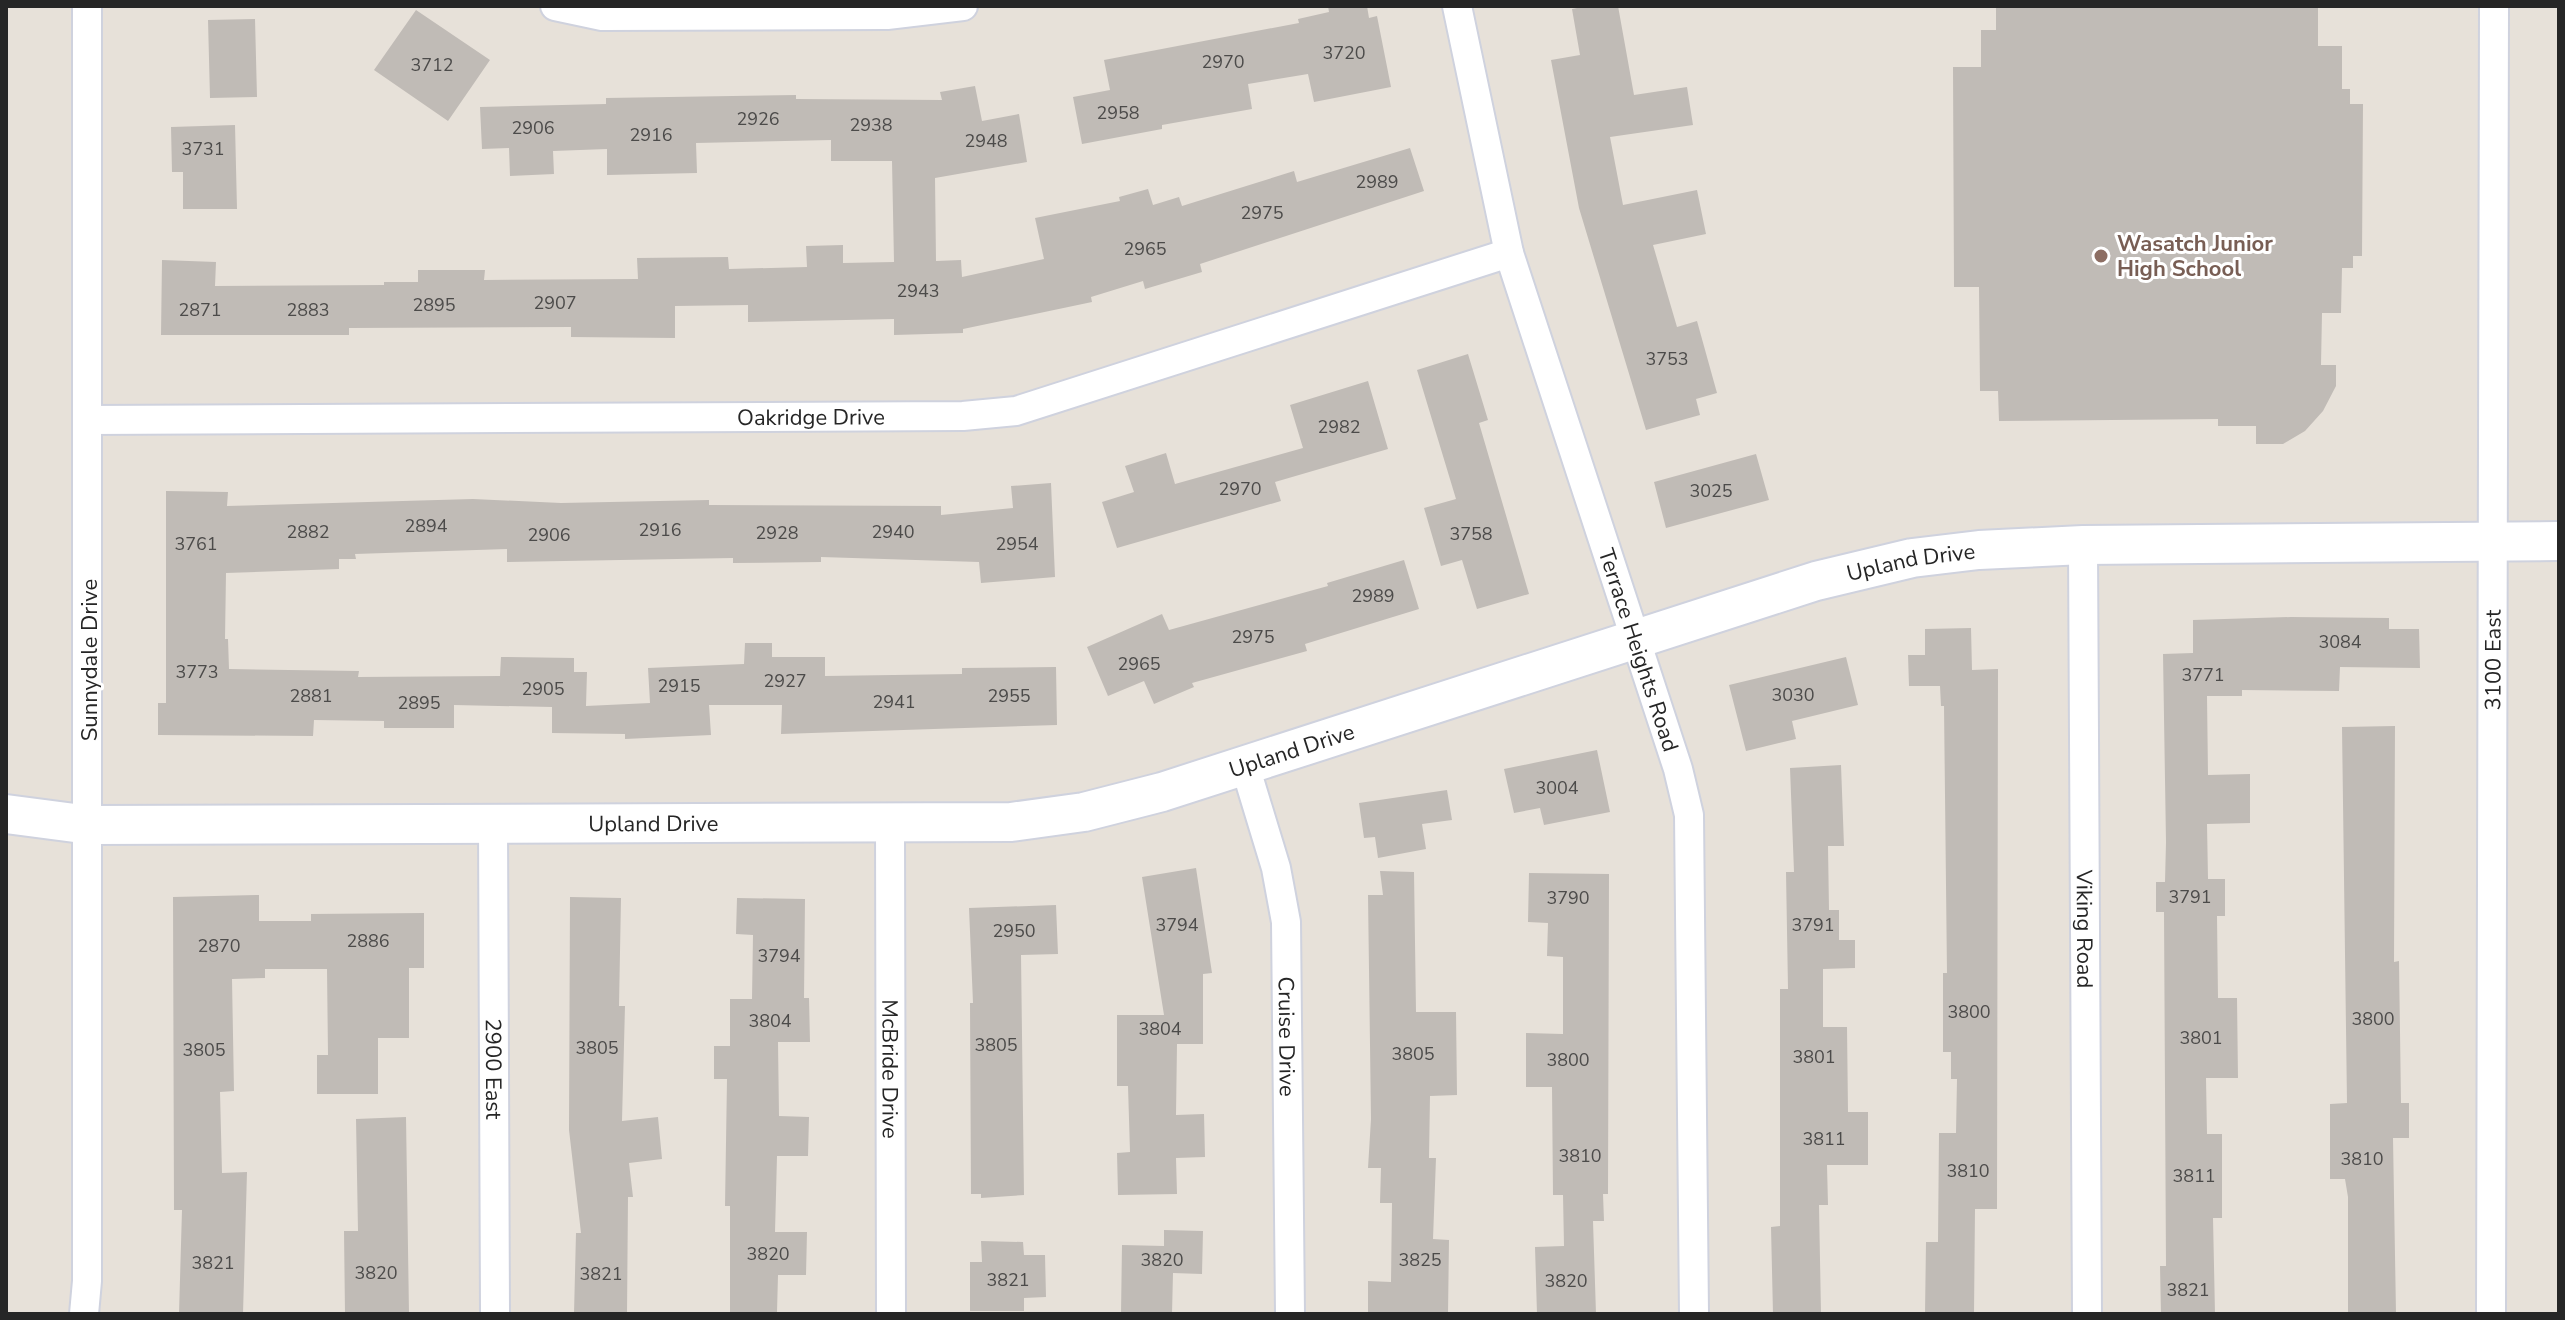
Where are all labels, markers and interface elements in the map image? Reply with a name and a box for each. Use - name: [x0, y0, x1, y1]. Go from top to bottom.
- house number: 3720: [1322, 41, 1366, 65]
- house number: 2970: [1201, 50, 1245, 74]
- house number: 3712: [410, 53, 454, 77]
- house number: 2958: [1096, 101, 1140, 125]
- house number: 2926: [736, 107, 780, 131]
- house number: 2938: [849, 113, 893, 137]
- house number: 2906: [511, 116, 555, 140]
- house number: 2916: [629, 123, 673, 147]
- house number: 2948: [964, 129, 1008, 153]
- house number: 3731: [181, 137, 225, 161]
- house number: 2989: [1355, 170, 1399, 194]
- house number: 2975: [1240, 201, 1284, 225]
- place label: Wasatch Junior High School: [2117, 229, 2273, 284]
- house number: 2965: [1123, 237, 1167, 261]
- marker: Wasatch Junior High School: [2092, 247, 2110, 265]
- house number: 2943: [896, 279, 940, 303]
- house number: 2907: [533, 291, 577, 315]
- house number: 2895: [412, 293, 456, 317]
- house number: 2871: [178, 298, 222, 322]
- house number: 2883: [286, 298, 330, 322]
- house number: 3753: [1645, 347, 1689, 371]
- street label: Oakridge Drive: [737, 402, 885, 433]
- house number: 2982: [1317, 415, 1361, 439]
- house number: 2970: [1218, 477, 1262, 501]
- house number: 3025: [1689, 479, 1733, 503]
- house number: 2894: [404, 514, 448, 538]
- house number: 2916: [638, 518, 682, 542]
- house number: 2882: [286, 520, 330, 544]
- house number: 2940: [871, 520, 915, 544]
- house number: 2928: [755, 521, 799, 545]
- house number: 3758: [1449, 522, 1493, 546]
- house number: 2906: [527, 523, 571, 547]
- house number: 3761: [174, 532, 218, 556]
- house number: 2954: [995, 532, 1039, 556]
- street label: Upland Drive: [1844, 537, 1977, 589]
- street label: Terrace Heights Road: [1591, 545, 1685, 756]
- street label: Sunnydale Drive: [75, 579, 105, 741]
- house number: 2989: [1351, 584, 1395, 608]
- street label: 3100 East: [2478, 609, 2509, 711]
- house number: 2975: [1231, 625, 1275, 649]
- house number: 3084: [2318, 630, 2362, 654]
- house number: 2965: [1117, 652, 1161, 676]
- house number: 3773: [175, 660, 219, 684]
- house number: 3771: [2181, 663, 2225, 687]
- house number: 2927: [763, 669, 807, 693]
- house number: 2915: [657, 674, 701, 698]
- house number: 2905: [521, 677, 565, 701]
- house number: 3030: [1771, 683, 1815, 707]
- house number: 2881: [289, 684, 333, 708]
- house number: 2955: [987, 684, 1031, 708]
- house number: 2941: [872, 690, 916, 714]
- house number: 2895: [397, 691, 441, 715]
- street label: Upland Drive: [1225, 717, 1358, 785]
- house number: 3004: [1535, 776, 1579, 800]
- street label: Upland Drive: [588, 809, 718, 839]
- street label: Viking Road: [2069, 869, 2099, 988]
- house number: 3791: [2168, 885, 2212, 909]
- house number: 3790: [1546, 886, 1590, 910]
- house number: 3794: [1155, 913, 1199, 937]
- house number: 3791: [1791, 913, 1835, 937]
- house number: 2950: [992, 919, 1036, 943]
- house number: 2886: [346, 929, 390, 953]
- house number: 2870: [197, 934, 241, 958]
- house number: 3794: [757, 944, 801, 968]
- street label: Cruise Drive: [1271, 976, 1302, 1097]
- street label: McBride Drive: [874, 999, 905, 1139]
- house number: 3800: [1947, 1000, 1991, 1024]
- house number: 3800: [2351, 1007, 2395, 1031]
- house number: 3804: [748, 1009, 792, 1033]
- house number: 3804: [1138, 1017, 1182, 1041]
- street label: 2900 East: [478, 1018, 508, 1120]
- house number: 3801: [2179, 1026, 2223, 1050]
- house number: 3805: [974, 1033, 1018, 1057]
- house number: 3805: [575, 1036, 619, 1060]
- house number: 3805: [182, 1038, 226, 1062]
- house number: 3805: [1391, 1042, 1435, 1066]
- house number: 3801: [1792, 1045, 1836, 1069]
- house number: 3800: [1546, 1048, 1590, 1072]
- house number: 3811: [1802, 1127, 1846, 1151]
- house number: 3810: [1558, 1144, 1602, 1168]
- house number: 3810: [2340, 1147, 2384, 1171]
- house number: 3810: [1946, 1159, 1990, 1183]
- house number: 3811: [2172, 1164, 2216, 1188]
- house number: 3820: [746, 1242, 790, 1266]
- house number: 3820: [1140, 1248, 1184, 1272]
- house number: 3825: [1398, 1248, 1442, 1272]
- house number: 3821: [191, 1251, 235, 1275]
- house number: 3820: [354, 1261, 398, 1285]
- house number: 3821: [579, 1262, 623, 1286]
- house number: 3821: [986, 1268, 1030, 1292]
- house number: 3820: [1544, 1269, 1588, 1293]
- house number: 3821: [2166, 1278, 2210, 1302]

